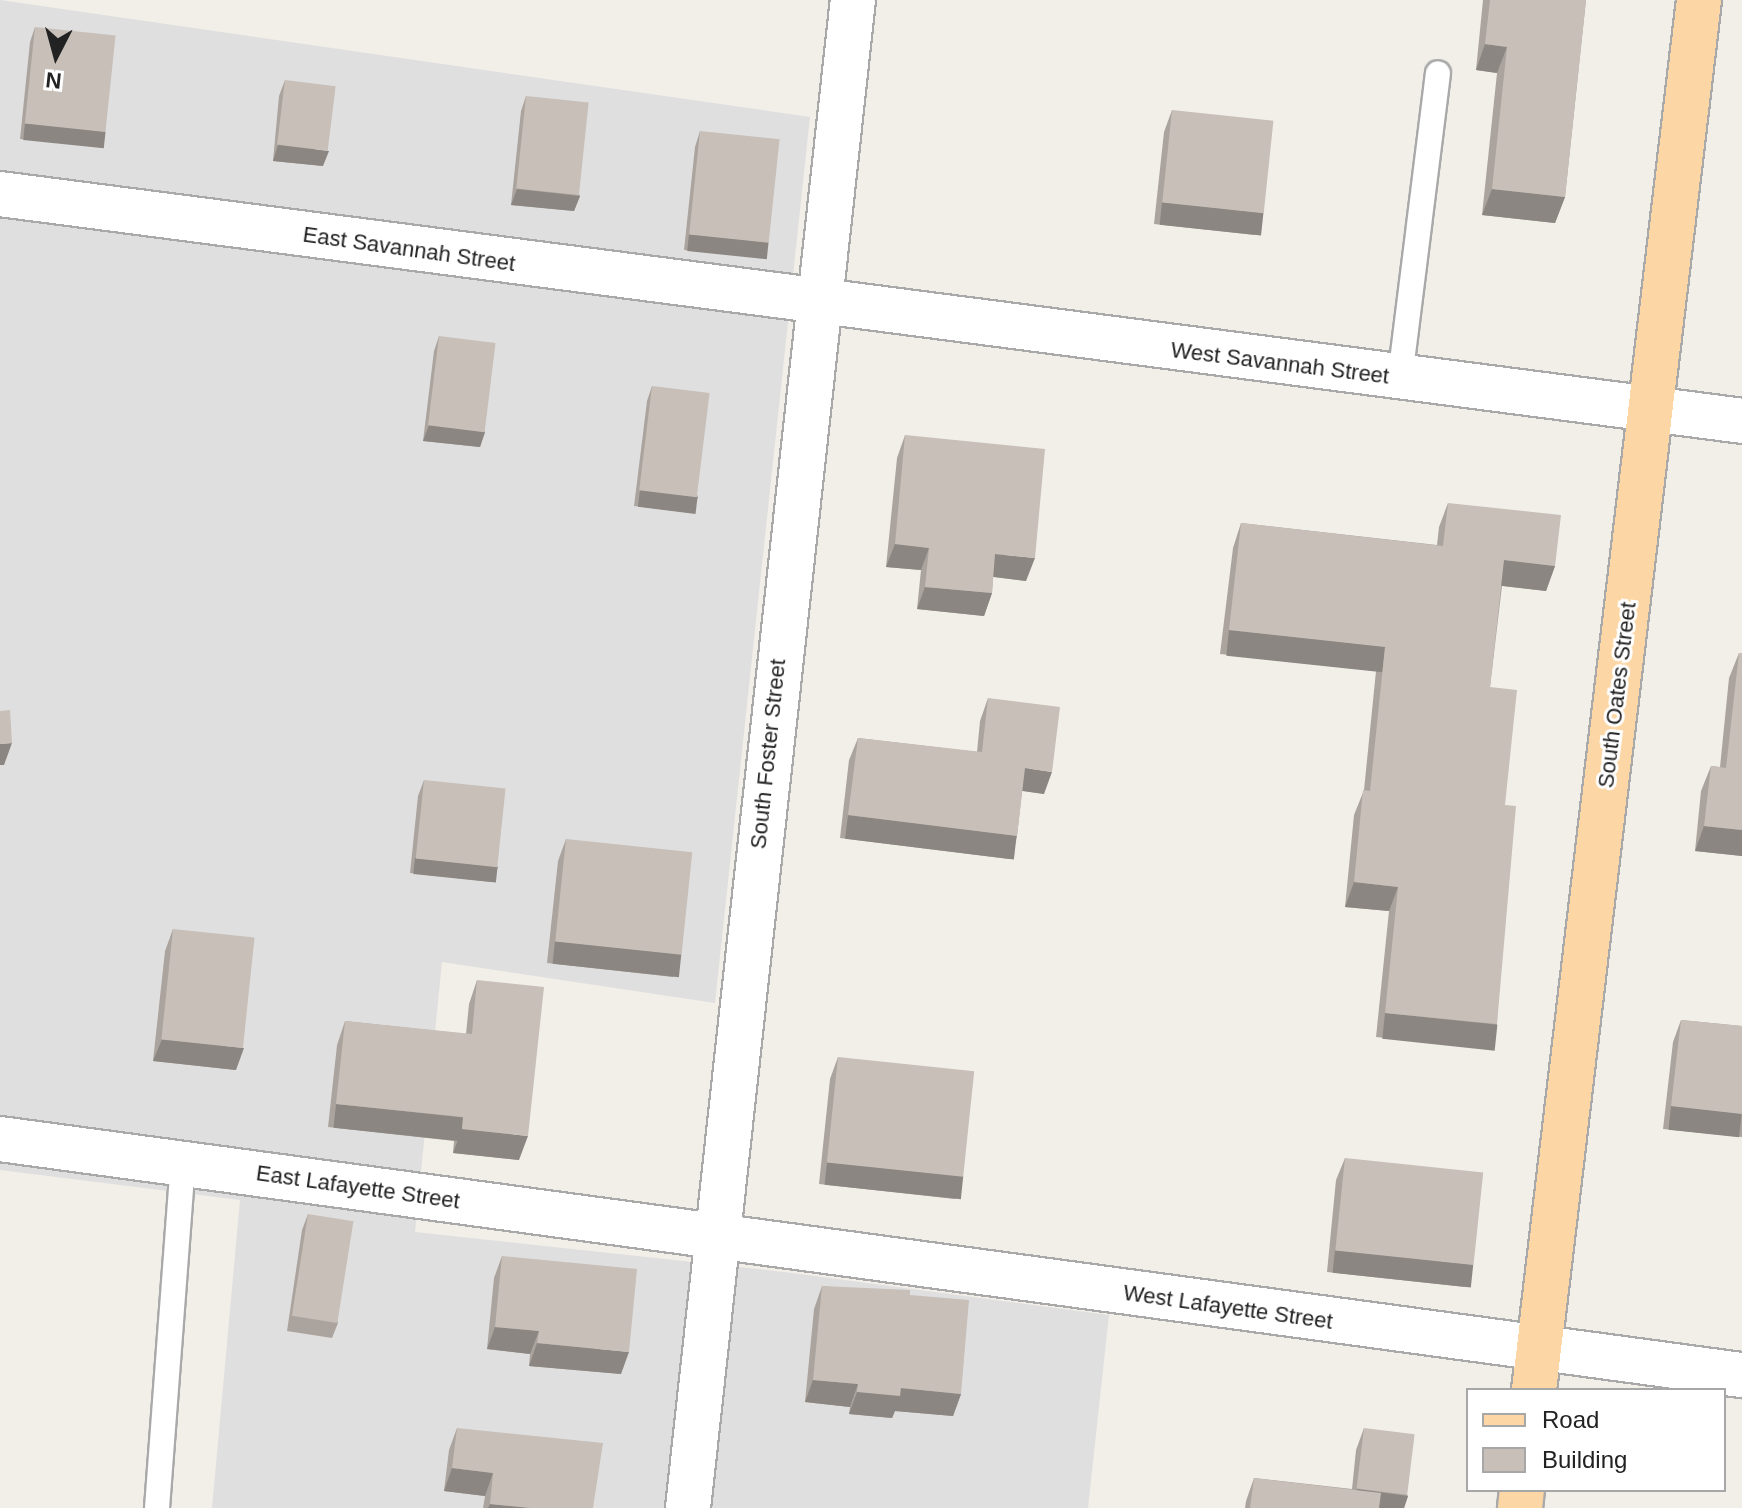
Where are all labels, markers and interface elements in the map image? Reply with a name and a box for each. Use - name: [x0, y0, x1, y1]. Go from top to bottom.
- north arrow: [16, 16, 96, 96]
- text: N: [44, 67, 63, 94]
- street label: East Savannah Street: [301, 221, 517, 277]
- street label: West Savannah Street: [1169, 337, 1391, 389]
- street label: South Oates Street: [1592, 601, 1642, 789]
- street label: South Foster Street: [745, 658, 791, 850]
- street label: East Lafayette Street: [254, 1160, 462, 1214]
- street label: West Lafayette Street: [1122, 1279, 1334, 1335]
- legend: [1466, 1388, 1726, 1492]
- text: Road: [1542, 1406, 1599, 1433]
- text: Building: [1542, 1446, 1627, 1473]

